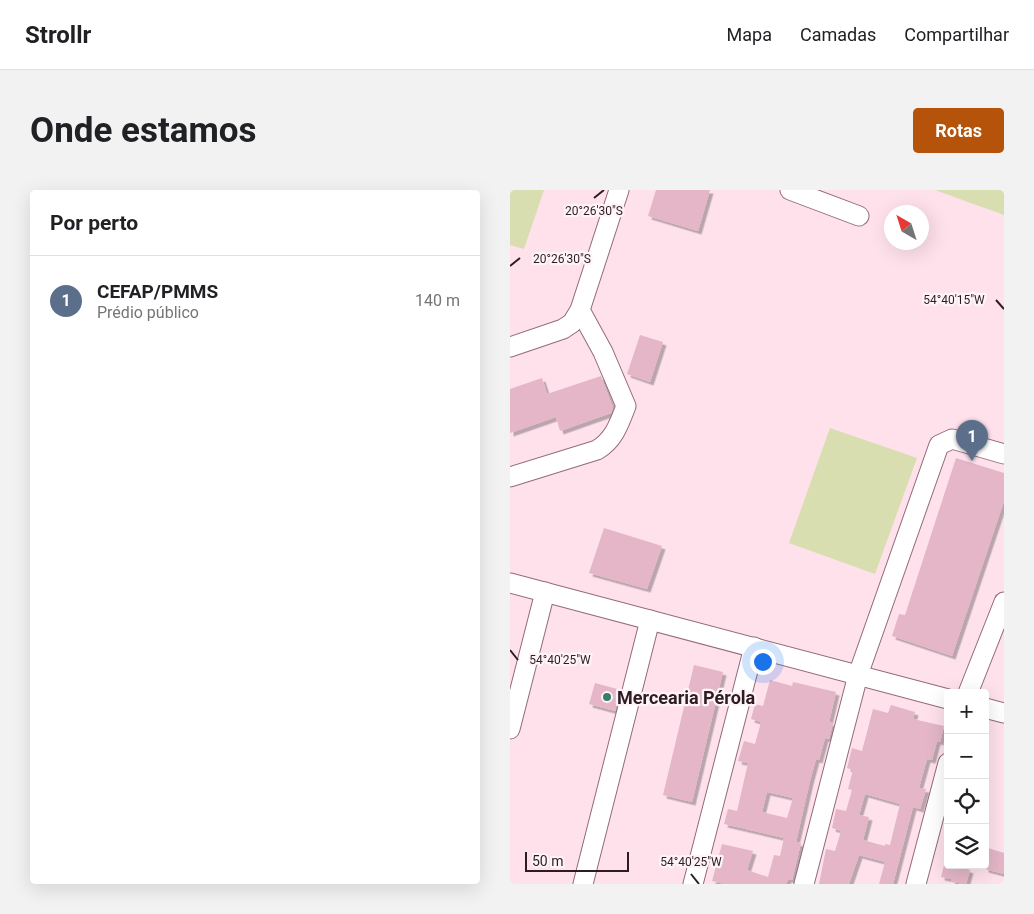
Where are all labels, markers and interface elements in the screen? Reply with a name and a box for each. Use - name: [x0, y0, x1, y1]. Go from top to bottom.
- text: Strollr: [25, 21, 91, 49]
- text: Mapa: [727, 24, 772, 45]
- text: Camadas: [800, 24, 876, 45]
- text: Compartilhar: [904, 24, 1009, 45]
- button: Rotas: [913, 108, 1004, 153]
- text: Onde estamos: [30, 110, 257, 151]
- text: 20°26'30"S: [565, 204, 623, 218]
- north arrow: [884, 205, 929, 250]
- text: Por perto: [50, 211, 138, 235]
- text: 20°26'30"S: [533, 252, 591, 266]
- text: CEFAP/PMMS: [97, 280, 218, 303]
- text: 1: [61, 291, 71, 310]
- text: 140 m: [415, 291, 460, 310]
- text: 54°40'15"W: [923, 293, 985, 307]
- text: Prédio público: [97, 303, 199, 322]
- pin: 1: [956, 420, 988, 461]
- your location: [750, 649, 776, 675]
- text: 54°40'25"W: [529, 653, 591, 667]
- place label: Mercearia Pérola: [617, 687, 756, 708]
- map controls: [944, 689, 989, 869]
- button: +: [944, 689, 989, 734]
- marker: Mercearia Pérola: [601, 691, 613, 703]
- button: −: [944, 734, 989, 779]
- button: locate: [944, 779, 989, 824]
- button: layers: [944, 824, 989, 869]
- scale bar: [525, 849, 629, 872]
- text: 50 m: [532, 853, 564, 869]
- text: 54°40'25"W: [660, 855, 722, 869]

